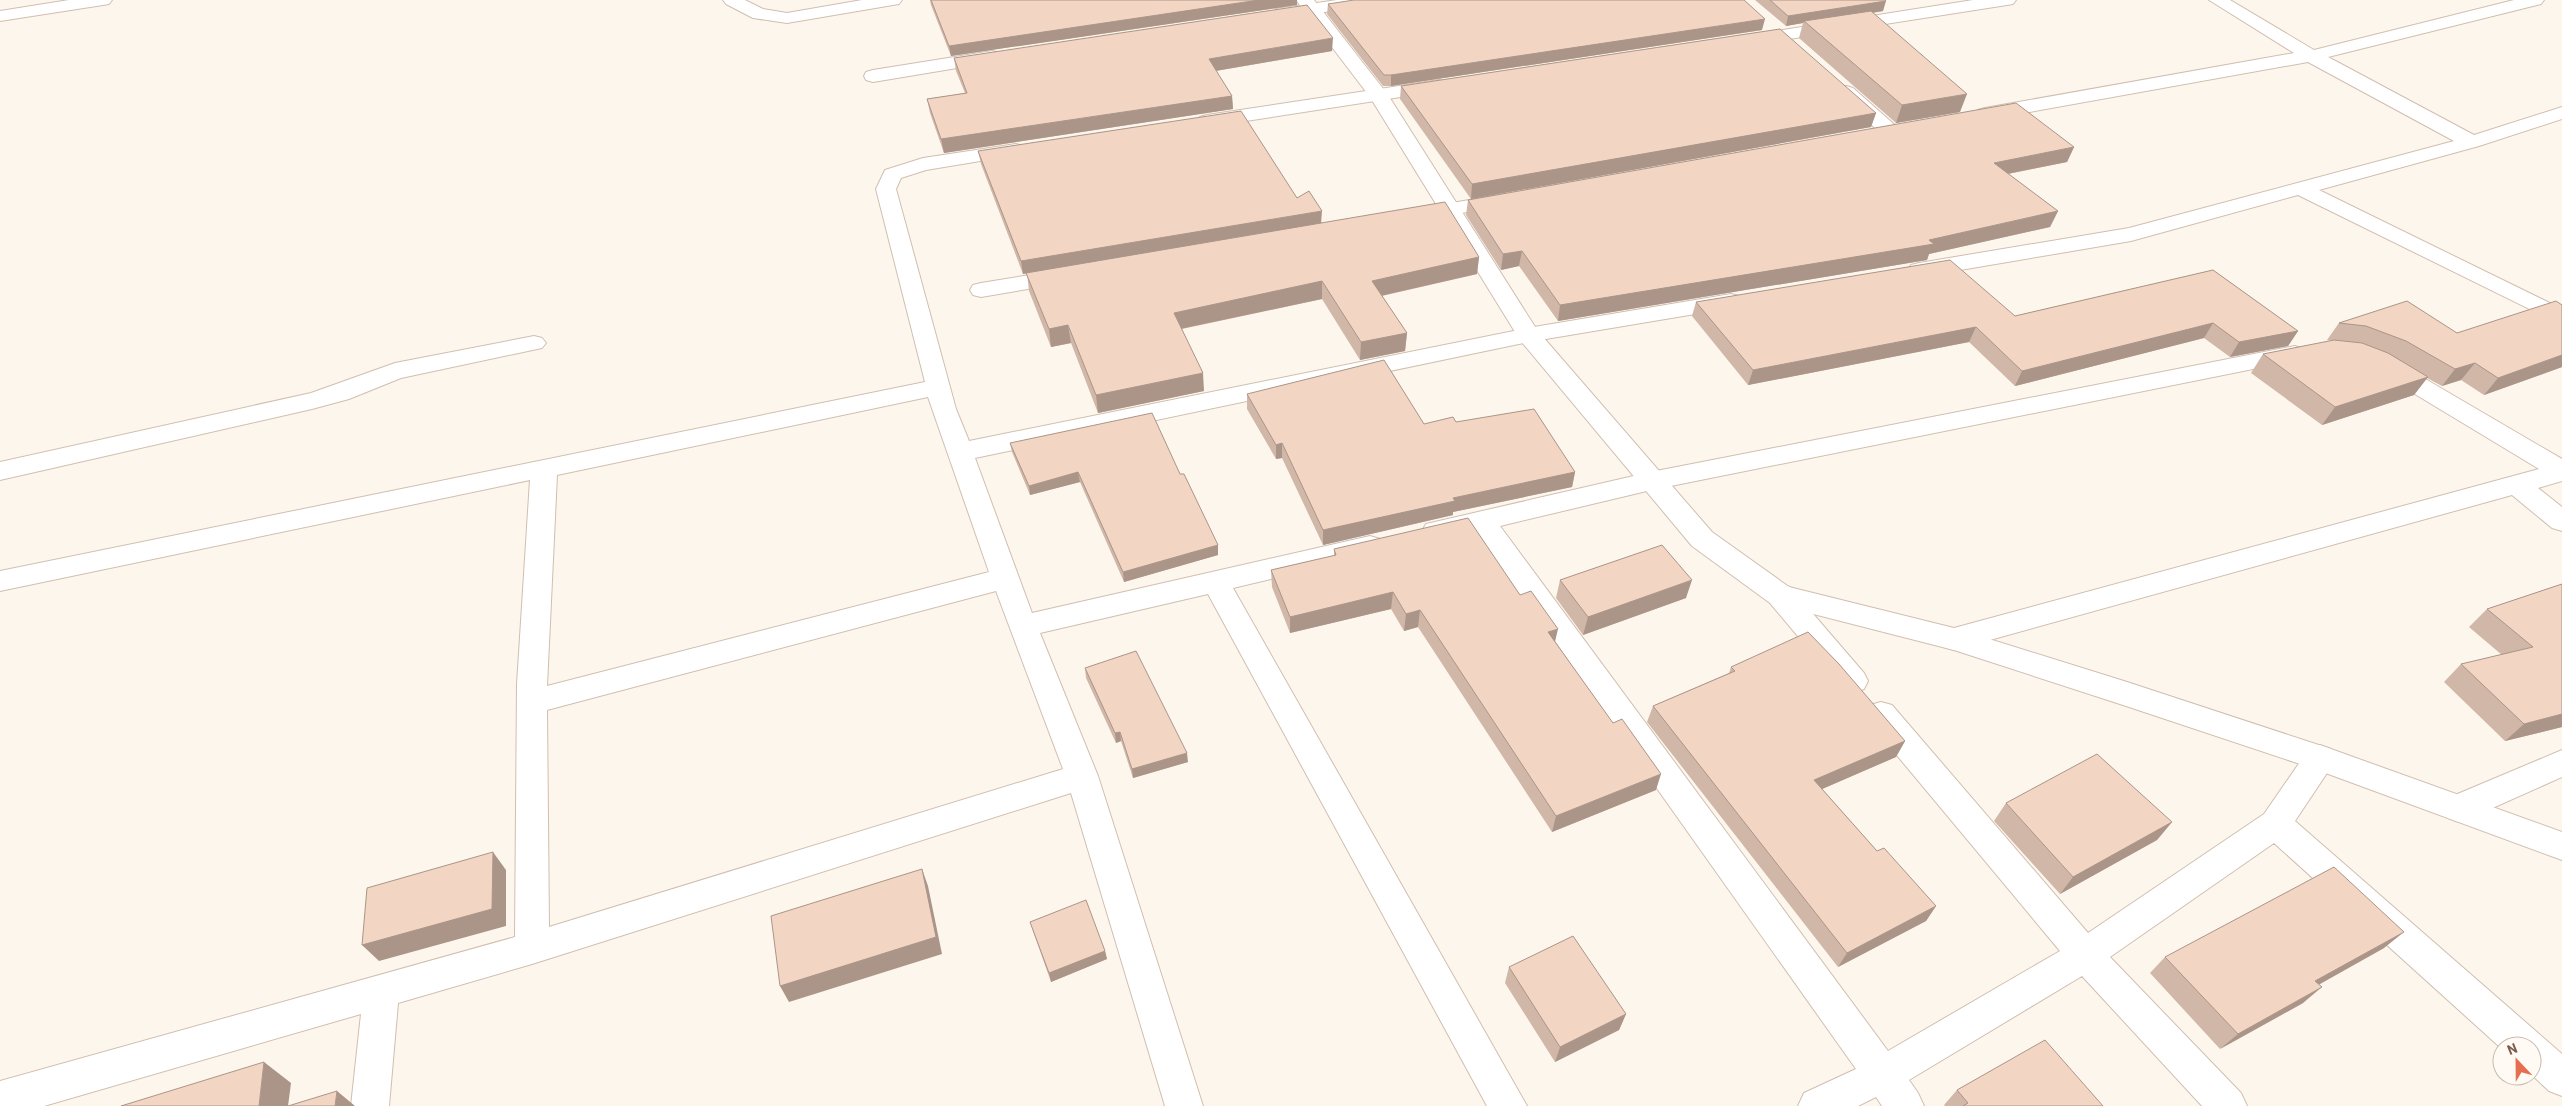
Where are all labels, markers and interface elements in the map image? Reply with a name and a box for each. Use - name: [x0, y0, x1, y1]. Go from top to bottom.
- north arrow: [2492, 1036, 2542, 1086]
- text: N: [2504, 1039, 2519, 1058]

